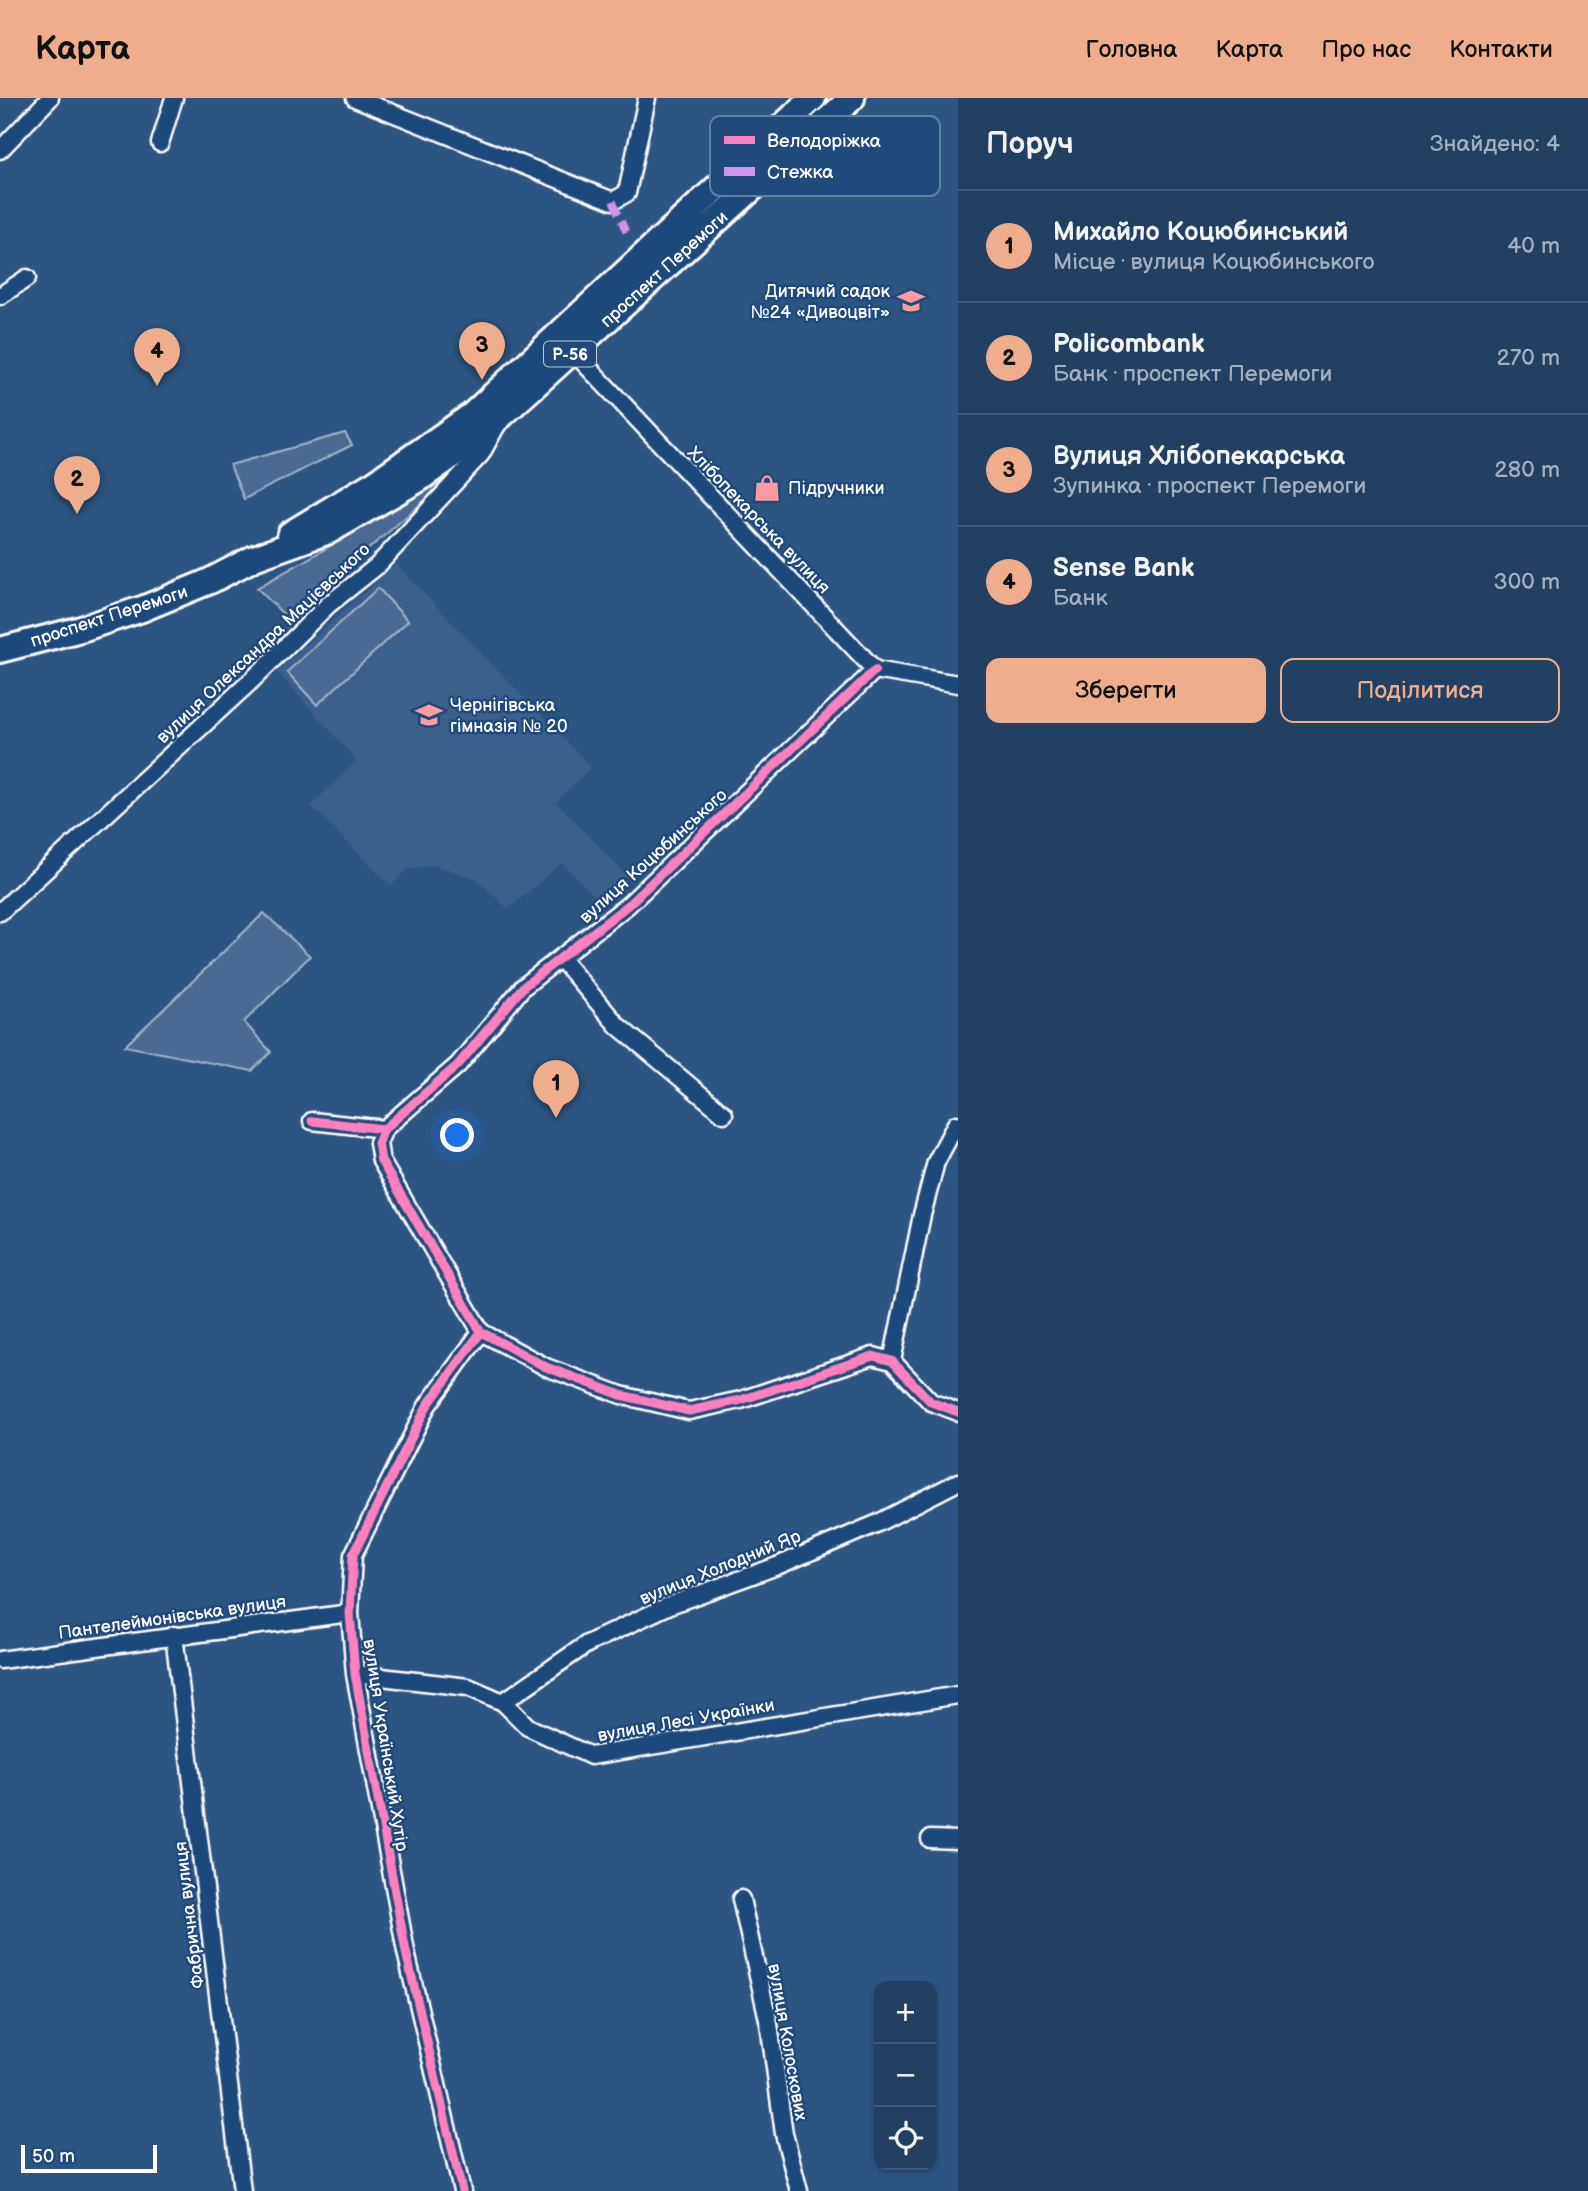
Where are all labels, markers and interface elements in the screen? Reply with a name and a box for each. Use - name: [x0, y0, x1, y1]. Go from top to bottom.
- text: Карта: [35, 29, 130, 69]
- text: Головна: [1086, 35, 1178, 64]
- text: Карта: [1216, 35, 1283, 64]
- text: Про нас: [1321, 35, 1411, 64]
- text: Контакти: [1449, 35, 1553, 64]
- legend: [710, 116, 940, 196]
- text: Поруч: [986, 126, 1074, 162]
- text: Велодоріжка: [767, 130, 881, 153]
- text: Знайдено: 4: [1430, 130, 1560, 158]
- text: Стежка: [767, 161, 834, 184]
- street label: проспект Перемоги: [596, 207, 732, 332]
- text: Михайло Коцюбинський: [1053, 217, 1348, 248]
- text: 1: [1004, 232, 1014, 260]
- text: 40 m: [1507, 232, 1560, 260]
- text: Місце · вулиця Коцюбинського: [1053, 248, 1375, 276]
- place label: Дитячий садок №24 «Дивоцвіт»: [751, 281, 890, 323]
- school or university icon: Дитячий садок №24 «Дивоцвіт»: [896, 286, 926, 316]
- pin: 3: [459, 322, 505, 380]
- pin: 4: [134, 328, 180, 386]
- text: Policombank: [1053, 329, 1205, 360]
- road number: Р-56: [544, 342, 596, 366]
- text: 2: [1002, 344, 1016, 372]
- text: 270 m: [1496, 344, 1560, 372]
- text: Банк · проспект Перемоги: [1053, 360, 1332, 388]
- text: Вулиця Хлібопекарська: [1053, 441, 1345, 472]
- street label: Хлібопекарська вулиця: [683, 442, 834, 598]
- pin: 2: [54, 456, 100, 514]
- text: 3: [1002, 456, 1016, 484]
- text: 280 m: [1494, 456, 1560, 484]
- text: Зупинка · проспект Перемоги: [1053, 472, 1366, 500]
- shop icon: Підручники: [752, 473, 782, 503]
- place label: Підручники: [788, 478, 884, 499]
- street label: вулиця Олександра Мацієвського: [152, 539, 374, 748]
- text: Sense Bank: [1053, 553, 1194, 584]
- text: 4: [1002, 568, 1016, 596]
- text: 300 m: [1494, 568, 1560, 596]
- street label: проспект Перемоги: [28, 581, 190, 652]
- text: Банк: [1053, 584, 1108, 612]
- button: Зберегти: [986, 658, 1266, 723]
- button: Поділитися: [1280, 658, 1560, 723]
- place label: Чернігівська гімназія № 20: [450, 695, 567, 737]
- school or university icon: Чернігівська гімназія № 20: [414, 700, 444, 730]
- street label: вулиця Коцюбинського: [575, 785, 731, 928]
- pin: 1: [533, 1060, 579, 1118]
- your location: [440, 1118, 474, 1152]
- street label: вулиця Холодний Яр: [637, 1526, 804, 1609]
- street label: Пантелеймонівська вулиця: [57, 1591, 287, 1644]
- street label: вулиця Український Хутір: [358, 1637, 413, 1853]
- street label: вулиця Лесі Українки: [596, 1695, 776, 1746]
- street label: Фабрична вулиця: [170, 1840, 209, 1990]
- street label: вулиця Колоскових: [763, 1962, 812, 2122]
- map controls: [874, 1981, 937, 2170]
- button: +: [874, 1981, 937, 2044]
- button: −: [874, 2044, 937, 2107]
- button: locate: [874, 2107, 937, 2170]
- scale bar: [21, 2142, 158, 2174]
- text: 50 m: [32, 2145, 75, 2168]

